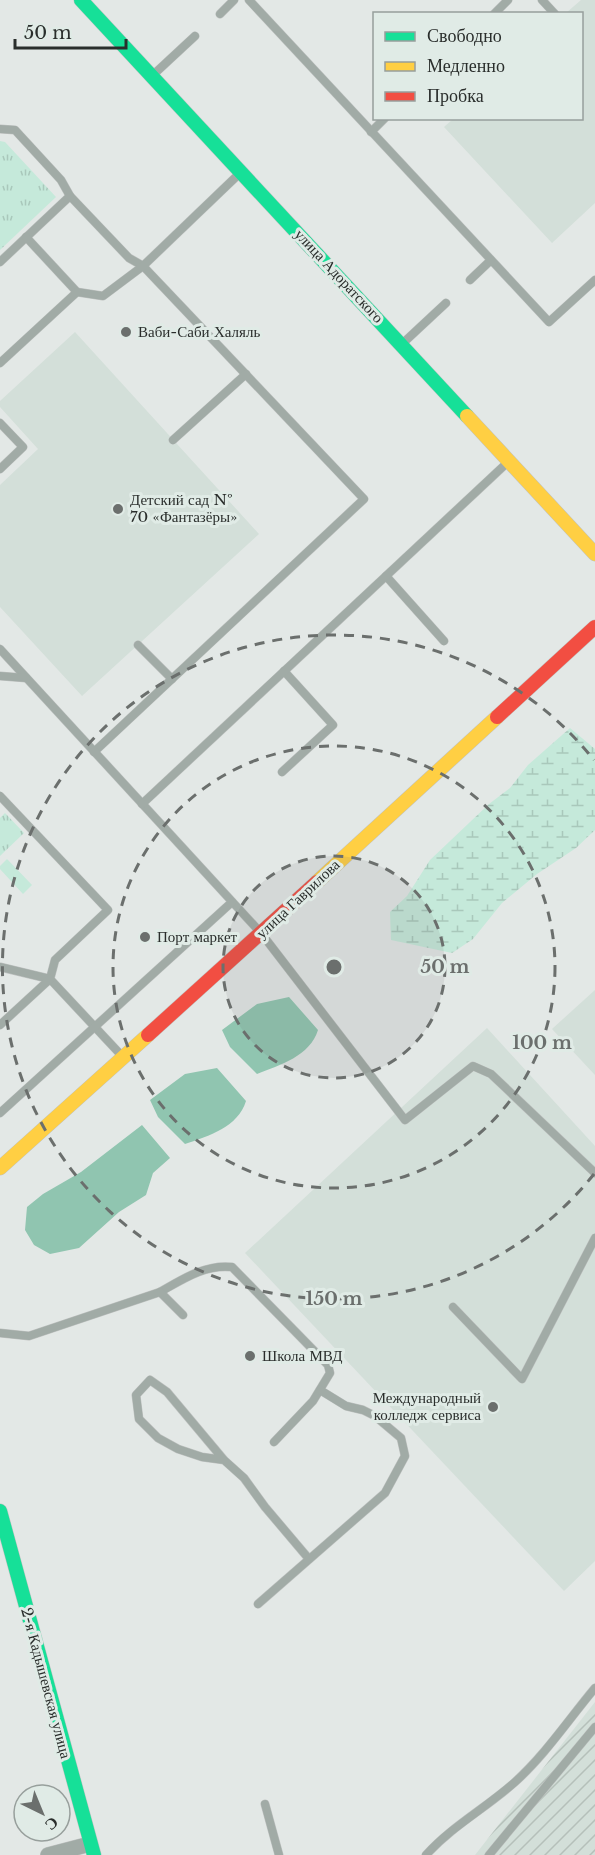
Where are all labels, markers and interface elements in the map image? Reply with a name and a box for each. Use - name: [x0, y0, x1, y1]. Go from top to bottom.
- scale bar: [15, 12, 126, 50]
- legend: [373, 12, 583, 120]
- text: 50 m: [24, 22, 72, 44]
- text: Свободно: [427, 25, 502, 47]
- text: Медленно: [427, 55, 505, 77]
- text: Пробка: [427, 85, 484, 107]
- street label: улица Адоратского: [291, 225, 388, 327]
- place label: Ваби-Саби Халяль: [138, 322, 260, 341]
- marker: Ваби-Саби Халяль: [119, 325, 133, 339]
- place label: Детский сад № 70 «Фантазёры»: [130, 490, 237, 526]
- marker: Детский сад № 70 «Фантазёры»: [111, 502, 125, 516]
- street label: улица Гаврилова: [252, 855, 344, 942]
- place label: Порт маркет: [157, 927, 238, 946]
- marker: Порт маркет: [138, 930, 152, 944]
- text: 50 m: [421, 956, 470, 978]
- centre of rings: [324, 957, 344, 977]
- text: 100 m: [512, 1032, 572, 1054]
- text: 150 m: [306, 1288, 363, 1310]
- place label: Школа МВД: [262, 1346, 342, 1365]
- marker: Школа МВД: [243, 1349, 257, 1363]
- place label: Международный колледж сервиса: [373, 1388, 481, 1424]
- marker: Международный колледж сервиса: [486, 1400, 500, 1414]
- street label: 2-я Кадышевская улица: [17, 1605, 76, 1761]
- north arrow: [12, 1783, 72, 1843]
- text: С: [41, 1813, 63, 1835]

